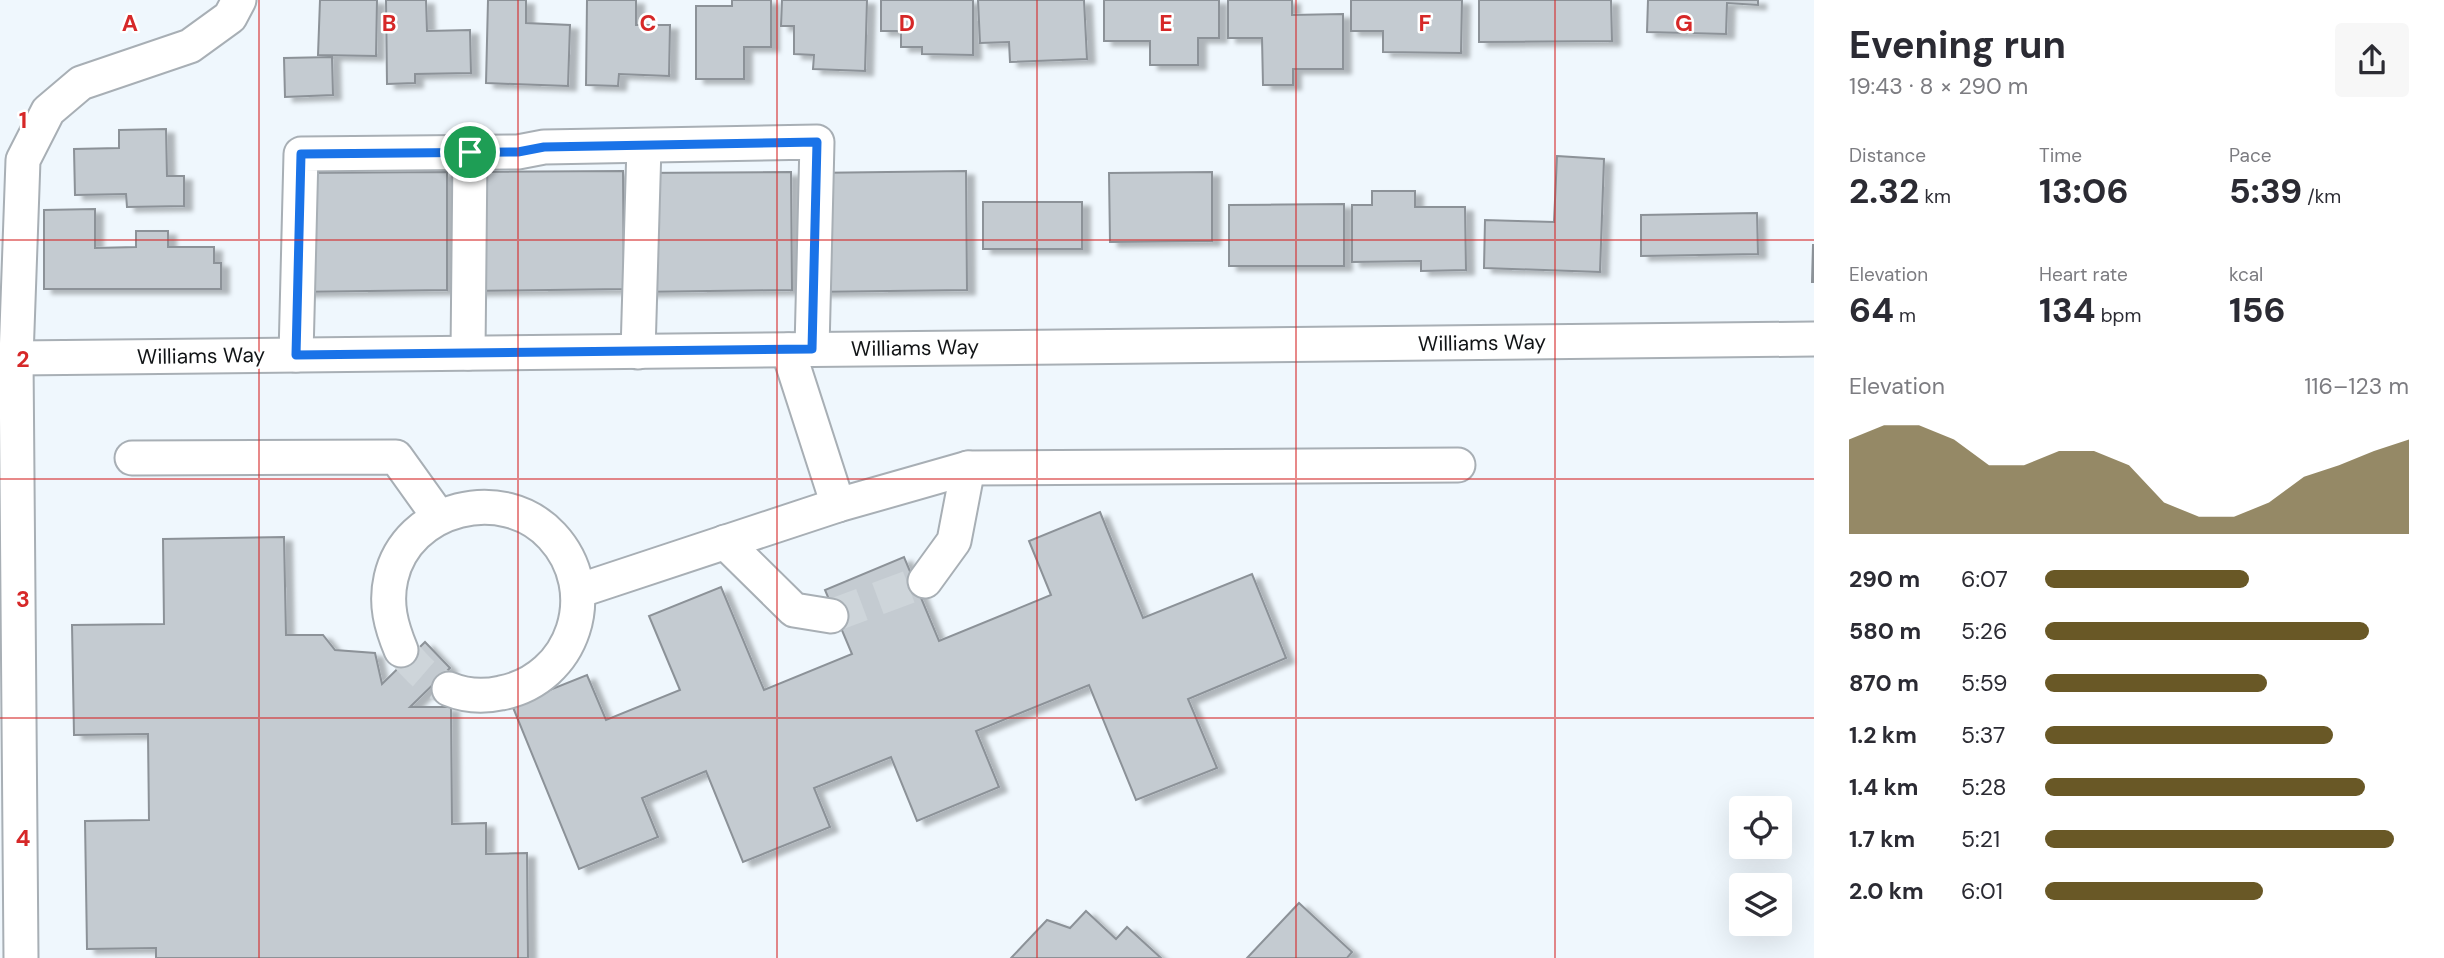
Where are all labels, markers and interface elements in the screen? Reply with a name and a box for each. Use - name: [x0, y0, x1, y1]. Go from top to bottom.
- text: A: [122, 8, 138, 38]
- text: B: [382, 8, 396, 38]
- text: C: [640, 8, 656, 38]
- text: D: [899, 8, 915, 38]
- text: E: [1159, 8, 1173, 38]
- text: F: [1419, 8, 1432, 38]
- text: G: [1675, 8, 1693, 38]
- text: Evening run: [1849, 20, 2066, 70]
- button: share: [2335, 23, 2409, 97]
- text: 19:43 · 8 × 290 m: [1849, 71, 2028, 101]
- text: 1: [19, 105, 27, 135]
- pin: [440, 122, 500, 182]
- icon: arrive: [451, 133, 489, 171]
- text: Distance: [1849, 143, 1926, 168]
- text: Time: [2039, 143, 2082, 168]
- text: Pace: [2229, 143, 2272, 168]
- text: 2.32: [1849, 168, 1919, 214]
- text: 13:06: [2039, 168, 2129, 214]
- text: 5:39: [2229, 168, 2302, 214]
- text: km: [1919, 184, 1951, 209]
- text: /km: [2302, 184, 2341, 209]
- text: Elevation: [1849, 262, 1928, 287]
- text: Heart rate: [2039, 262, 2128, 287]
- text: kcal: [2229, 262, 2263, 287]
- text: 64: [1849, 287, 1894, 333]
- text: 134: [2039, 287, 2096, 333]
- text: 156: [2229, 287, 2286, 333]
- text: m: [1894, 303, 1916, 328]
- text: bpm: [2096, 303, 2141, 328]
- street label: Williams Way: [1418, 328, 1547, 358]
- street label: Williams Way: [851, 333, 980, 363]
- street label: Williams Way: [137, 341, 266, 371]
- text: 2: [16, 344, 30, 374]
- text: Elevation: [1849, 371, 1945, 401]
- text: 116–123 m: [2304, 371, 2409, 401]
- text: 290 m: [1849, 564, 1920, 594]
- text: 6:07: [1961, 564, 2008, 594]
- text: 3: [16, 584, 30, 614]
- text: 580 m: [1849, 616, 1921, 646]
- text: 5:26: [1961, 616, 2007, 646]
- text: 870 m: [1849, 668, 1919, 698]
- text: 5:59: [1961, 668, 2007, 698]
- text: 1.2 km: [1849, 720, 1917, 750]
- text: 5:37: [1961, 720, 2005, 750]
- text: 1.4 km: [1849, 772, 1918, 802]
- text: 5:28: [1961, 772, 2007, 802]
- map controls: [1729, 796, 1792, 936]
- button: locate: [1729, 796, 1792, 859]
- text: 4: [16, 823, 31, 853]
- text: 1.7 km: [1849, 824, 1915, 854]
- text: 5:21: [1961, 824, 2000, 854]
- button: layers: [1729, 873, 1792, 936]
- text: 2.0 km: [1849, 876, 1924, 906]
- text: 6:01: [1961, 876, 2003, 906]

